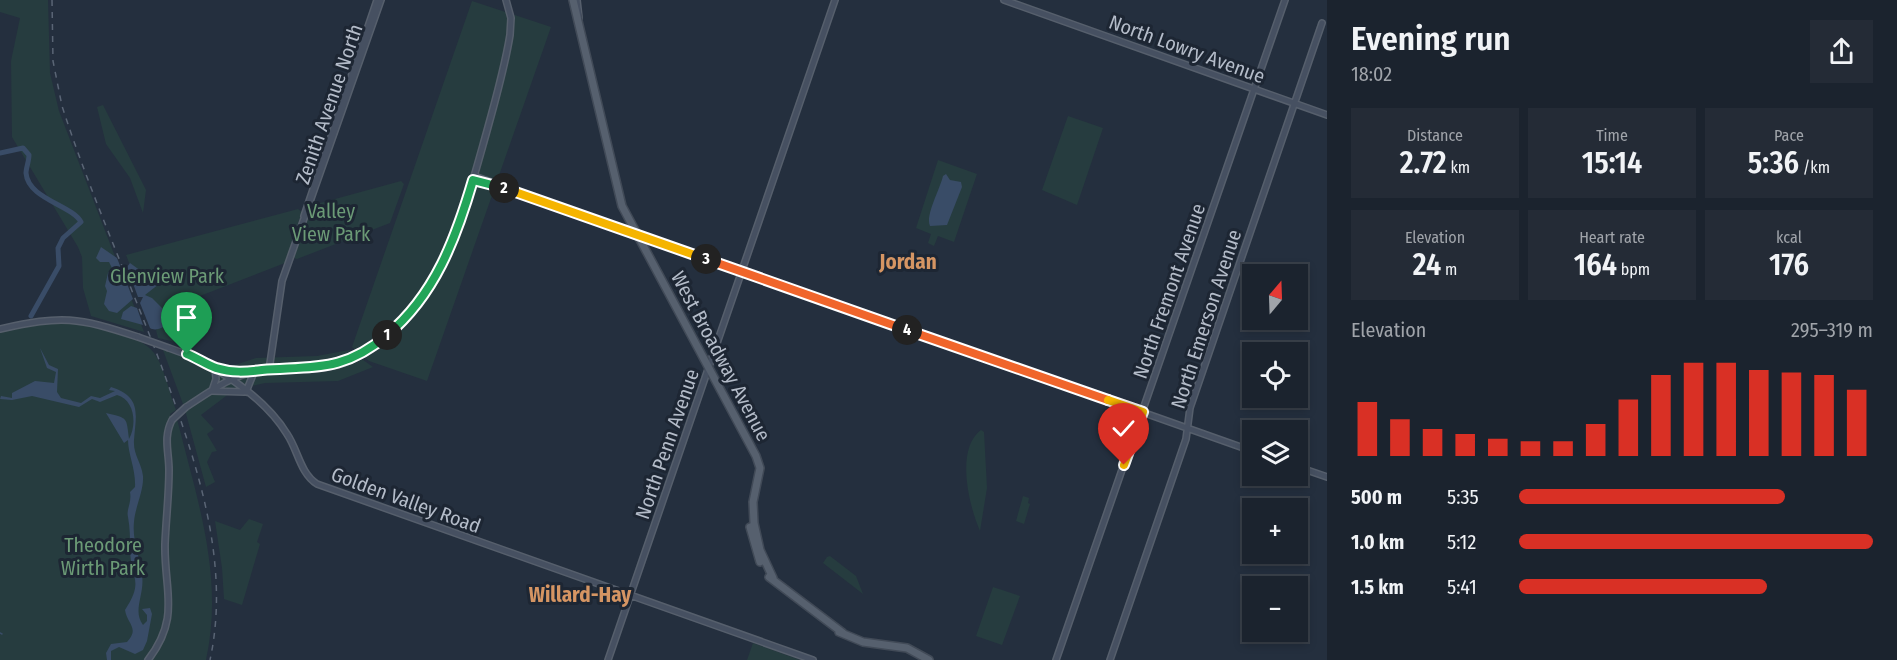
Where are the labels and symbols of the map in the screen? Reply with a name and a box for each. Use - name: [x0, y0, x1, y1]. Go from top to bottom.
- street label: North Lowry Avenue: [1106, 10, 1268, 88]
- street label: Zenith Avenue North: [290, 21, 368, 187]
- pin: 2: [489, 173, 519, 203]
- park label: Valley View Park: [292, 199, 371, 246]
- street label: North Fremont Avenue: [1128, 200, 1210, 382]
- street label: North Emerson Avenue: [1166, 226, 1246, 412]
- pin: 3: [691, 244, 721, 274]
- district label: Jordan: [878, 249, 937, 275]
- park label: Glenview Park: [110, 264, 225, 288]
- north arrow: [1242, 264, 1308, 330]
- street label: West Broadway Avenue: [666, 267, 776, 445]
- pin: [161, 292, 212, 354]
- pin: 4: [892, 315, 922, 345]
- pin: 1: [372, 320, 402, 350]
- street label: North Penn Avenue: [630, 366, 704, 522]
- pin: [1098, 403, 1149, 465]
- street label: Golden Valley Road: [328, 462, 484, 538]
- park label: Theodore Wirth Park: [61, 533, 146, 580]
- district label: Willard-Hay: [529, 582, 632, 608]

